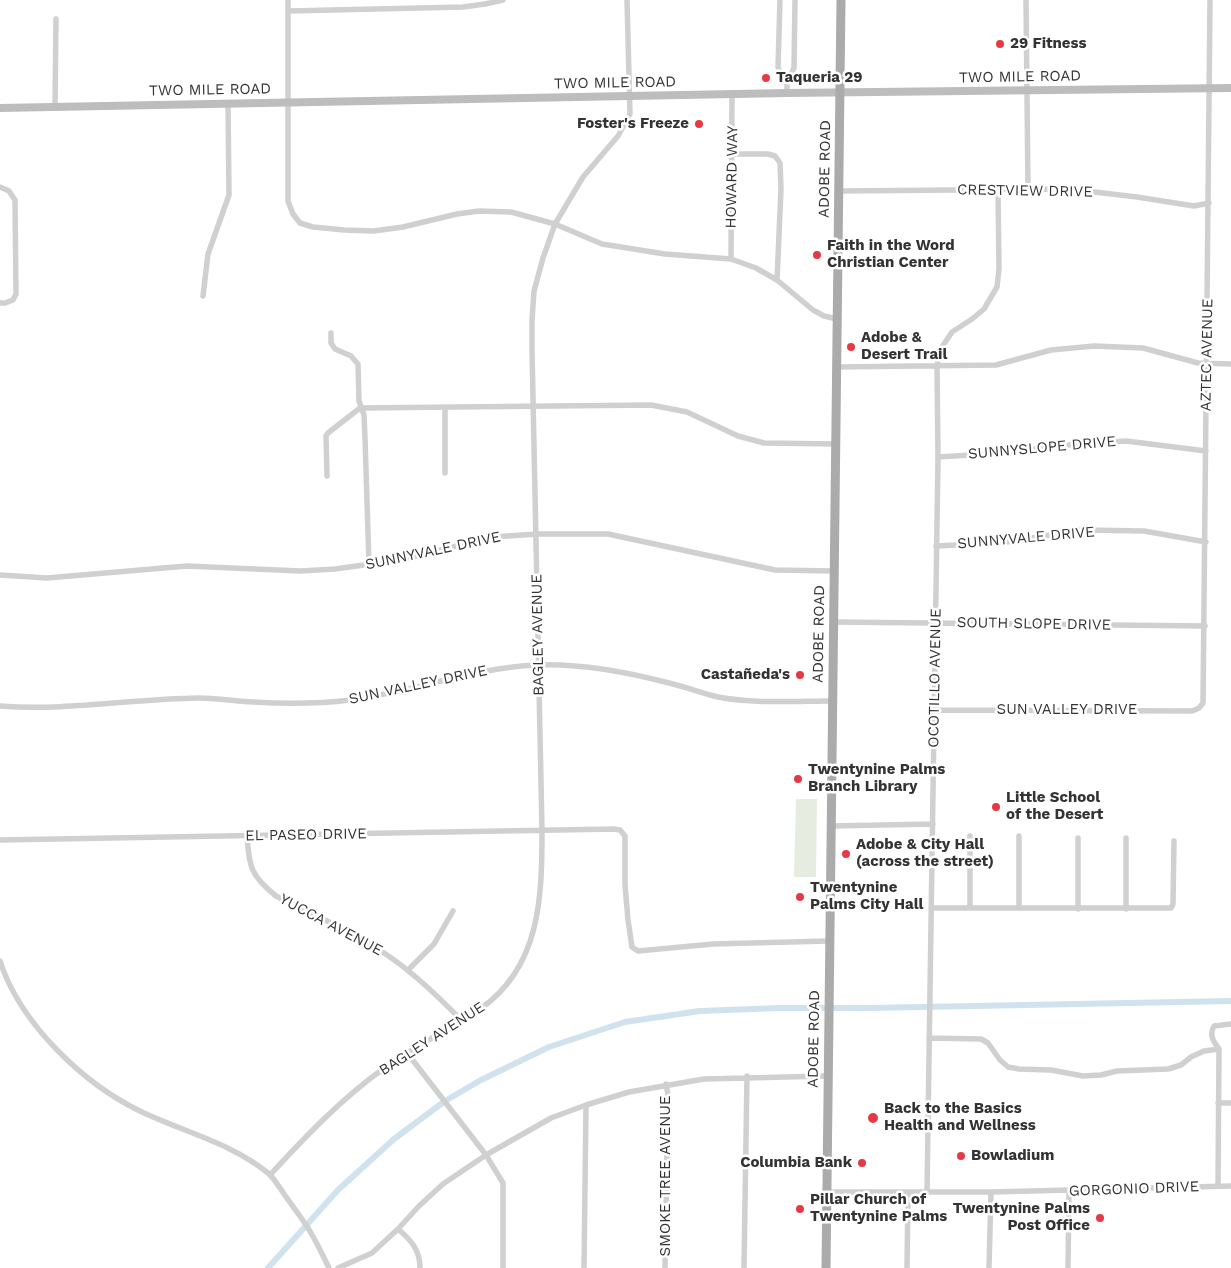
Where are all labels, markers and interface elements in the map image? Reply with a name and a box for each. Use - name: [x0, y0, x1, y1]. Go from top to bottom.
- place label: 29 Fitness: [1010, 35, 1087, 53]
- marker: 29 Fitness: [994, 38, 1006, 50]
- street label: TWO MILE ROAD: [959, 67, 1081, 87]
- place label: Taqueria 29: [776, 69, 862, 87]
- marker: Taqueria 29: [760, 72, 772, 84]
- street label: TWO MILE ROAD: [554, 73, 676, 93]
- street label: TWO MILE ROAD: [149, 80, 271, 100]
- place label: Foster's Freeze: [577, 115, 689, 133]
- marker: Foster's Freeze: [693, 118, 705, 130]
- street label: ADOBE ROAD: [815, 120, 835, 218]
- street label: HOWARD WAY: [722, 125, 742, 229]
- street label: CRESTVIEW DRIVE: [957, 181, 1093, 201]
- place label: Faith in the Word Christian Center: [827, 237, 955, 272]
- marker: Faith in the Word Christian Center: [811, 249, 823, 261]
- street label: AZTEC AVENUE: [1197, 299, 1217, 411]
- place label: Adobe & Desert Trail: [861, 329, 947, 364]
- marker: Adobe & Desert Trail: [845, 341, 857, 353]
- street label: SUNNYSLOPE DRIVE: [967, 433, 1117, 463]
- street label: SUNNYVALE DRIVE: [957, 523, 1095, 553]
- street label: SUNNYVALE DRIVE: [364, 528, 502, 574]
- street label: BAGLEY AVENUE: [528, 574, 548, 696]
- street label: ADOBE ROAD: [809, 585, 829, 683]
- street label: OCOTILLO AVENUE: [925, 608, 945, 748]
- street label: SOUTH SLOPE DRIVE: [957, 614, 1111, 634]
- street label: SUN VALLEY DRIVE: [347, 662, 489, 708]
- place label: Castañeda's: [701, 666, 790, 684]
- marker: Castañeda's: [794, 669, 806, 681]
- street label: SUN VALLEY DRIVE: [997, 701, 1137, 719]
- place label: Twentynine Palms Branch Library: [808, 761, 945, 796]
- marker: Twentynine Palms Branch Library: [792, 773, 804, 785]
- place label: Little School of the Desert: [1006, 789, 1103, 824]
- marker: Little School of the Desert: [990, 801, 1002, 813]
- street label: EL PASEO DRIVE: [245, 825, 367, 845]
- place label: Adobe & City Hall (across the street): [856, 836, 994, 871]
- marker: Adobe & City Hall (across the street): [840, 848, 852, 860]
- place label: Twentynine Palms City Hall: [810, 879, 923, 914]
- street label: YUCCA AVENUE: [276, 890, 386, 960]
- marker: Twentynine Palms City Hall: [794, 891, 806, 903]
- street label: ADOBE ROAD: [804, 990, 824, 1088]
- street label: BAGLEY AVENUE: [376, 998, 488, 1080]
- street label: SMOKE TREE AVENUE: [657, 1096, 675, 1256]
- place label: Back to the Basics Health and Wellness: [884, 1100, 1036, 1135]
- marker: Back to the Basics Health and Wellness: [866, 1111, 880, 1125]
- place label: Bowladium: [971, 1147, 1054, 1165]
- marker: Bowladium: [955, 1150, 967, 1162]
- place label: Columbia Bank: [740, 1154, 852, 1172]
- marker: Columbia Bank: [856, 1157, 868, 1169]
- street label: GORGONIO DRIVE: [1069, 1178, 1199, 1200]
- place label: Pillar Church of Twentynine Palms: [810, 1191, 947, 1226]
- place label: Twentynine Palms Post Office: [953, 1200, 1090, 1235]
- marker: Pillar Church of Twentynine Palms: [794, 1203, 806, 1215]
- marker: Twentynine Palms Post Office: [1094, 1212, 1106, 1224]

